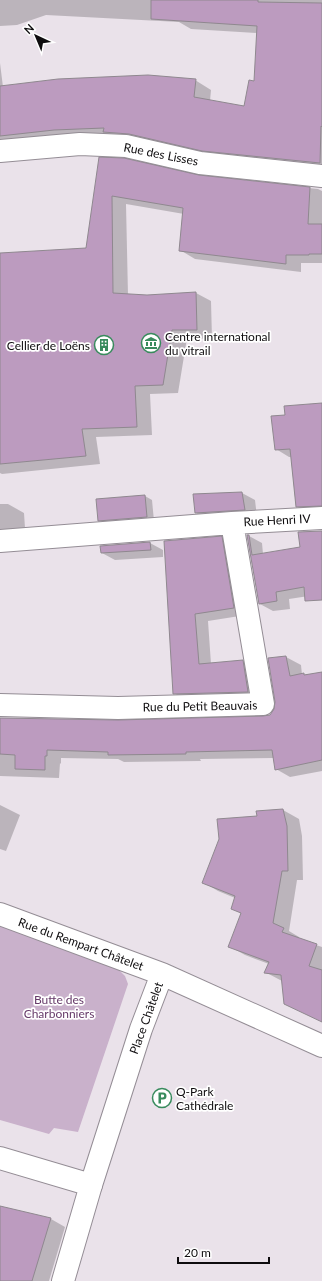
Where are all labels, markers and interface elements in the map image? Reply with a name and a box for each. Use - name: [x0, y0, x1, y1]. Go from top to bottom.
- north arrow: [16, 16, 56, 56]
- text: N: [21, 21, 36, 36]
- street label: Rue des Lisses: [122, 139, 200, 169]
- place label: Centre international du vitrail: [165, 329, 270, 358]
- museum icon: Centre international du vitrail: [140, 332, 162, 354]
- building icon: Cellier de Loëns: [93, 334, 115, 356]
- place label: Cellier de Loëns: [7, 338, 90, 353]
- street label: Rue Henri IV: [243, 511, 312, 529]
- street label: Rue du Petit Beauvais: [143, 698, 257, 714]
- street label: Rue du Rempart Châtelet: [16, 914, 146, 974]
- street label: Place Châtelet: [126, 979, 166, 1056]
- park label: Butte des Charbonniers: [24, 992, 94, 1021]
- place label: Q-Park Cathédrale: [176, 1084, 233, 1113]
- parking icon: Q-Park Cathédrale: [151, 1087, 173, 1109]
- scale bar: [178, 1239, 269, 1265]
- text: 20 m: [184, 1245, 211, 1260]

